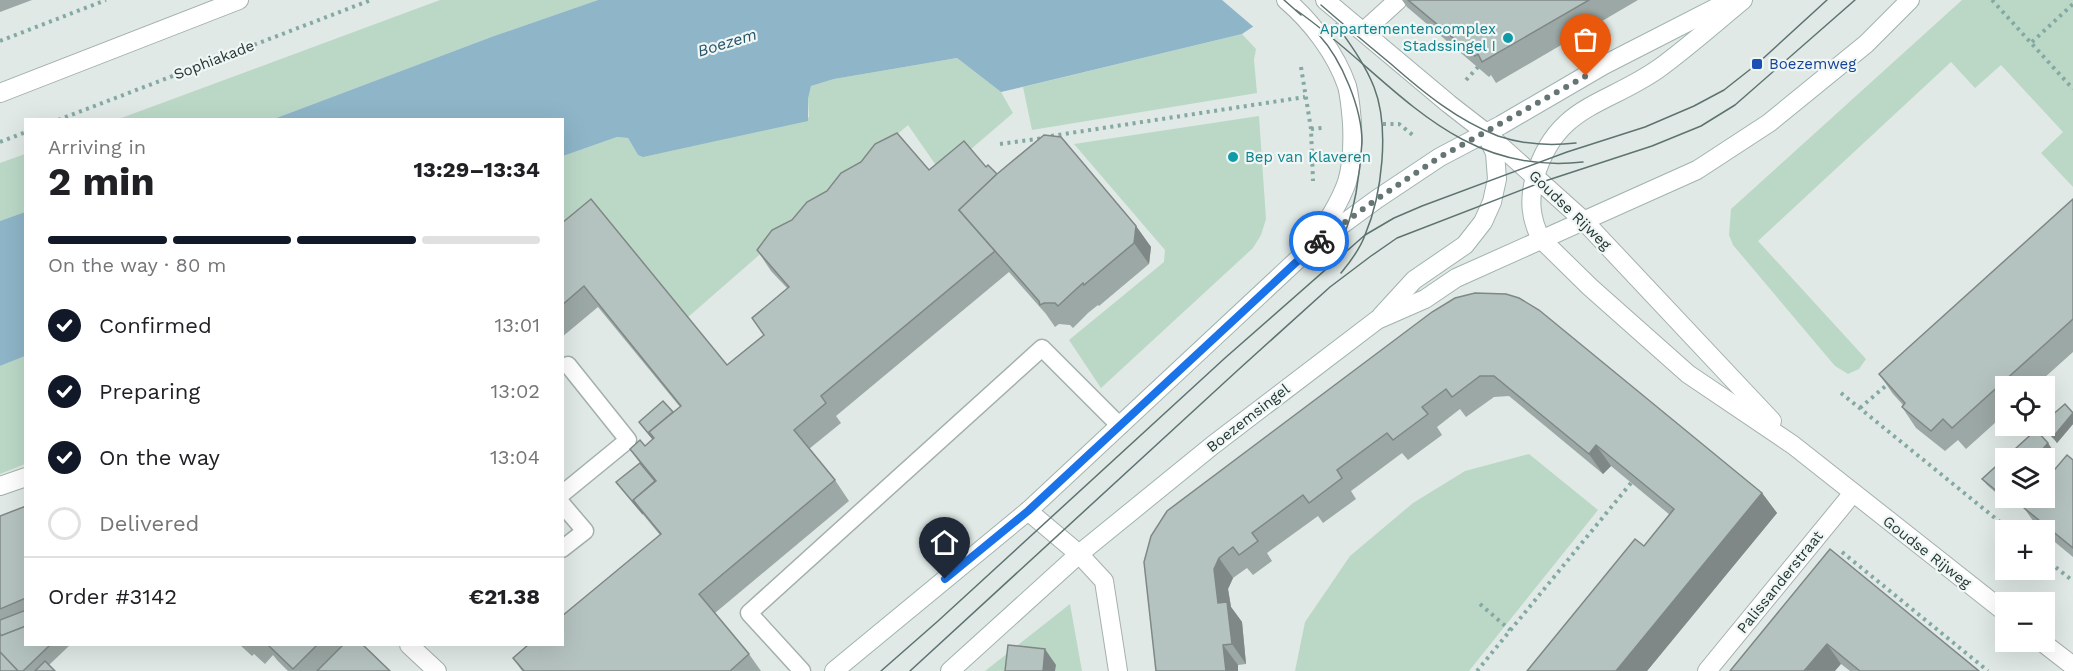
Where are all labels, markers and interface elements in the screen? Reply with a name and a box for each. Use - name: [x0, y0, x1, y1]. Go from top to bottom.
- pin: [1560, 14, 1611, 76]
- place label: Appartementencomplex Stadssingel I: [1320, 20, 1496, 55]
- icon: bag: [1569, 23, 1602, 56]
- water label: Boezem: [695, 24, 759, 60]
- marker: Appartementencomplex Stadssingel I: [1501, 31, 1515, 45]
- street label: Sophiakade: [171, 36, 257, 84]
- place label: Boezemweg: [1769, 55, 1856, 73]
- marker: Boezemweg: [1750, 57, 1764, 71]
- text: Arriving in: [48, 135, 146, 159]
- place label: Bep van Klaveren: [1245, 148, 1371, 166]
- marker: Bep van Klaveren: [1226, 150, 1240, 164]
- text: 13:29–13:34: [413, 157, 540, 182]
- text: 2 min: [48, 159, 155, 204]
- street label: Goudse Rijweg: [1525, 166, 1615, 254]
- courier: [1289, 211, 1349, 271]
- icon: bike: [1303, 225, 1336, 258]
- text: On the way · 80 m: [48, 253, 226, 277]
- icon: check: [48, 309, 81, 342]
- text: Confirmed: [99, 313, 212, 338]
- text: 13:01: [494, 313, 540, 337]
- icon: check: [48, 375, 81, 408]
- map controls: [1995, 376, 2055, 652]
- button: locate: [1995, 376, 2055, 436]
- text: Preparing: [99, 379, 200, 404]
- text: 13:02: [491, 379, 540, 403]
- street label: Boezemsingel: [1203, 380, 1294, 456]
- icon: check: [48, 441, 81, 474]
- text: On the way: [99, 445, 220, 470]
- text: 13:04: [490, 445, 540, 469]
- button: layers: [1995, 448, 2055, 508]
- text: Delivered: [99, 511, 199, 536]
- street label: Goudse Rijweg: [1879, 512, 1975, 592]
- pin: [919, 517, 970, 579]
- button: +: [1995, 520, 2055, 580]
- icon: home: [928, 526, 961, 559]
- street label: Palissanderstraat: [1733, 527, 1827, 637]
- text: Order #3142: [48, 584, 177, 609]
- text: €21.38: [469, 584, 540, 609]
- button: −: [1995, 592, 2055, 652]

